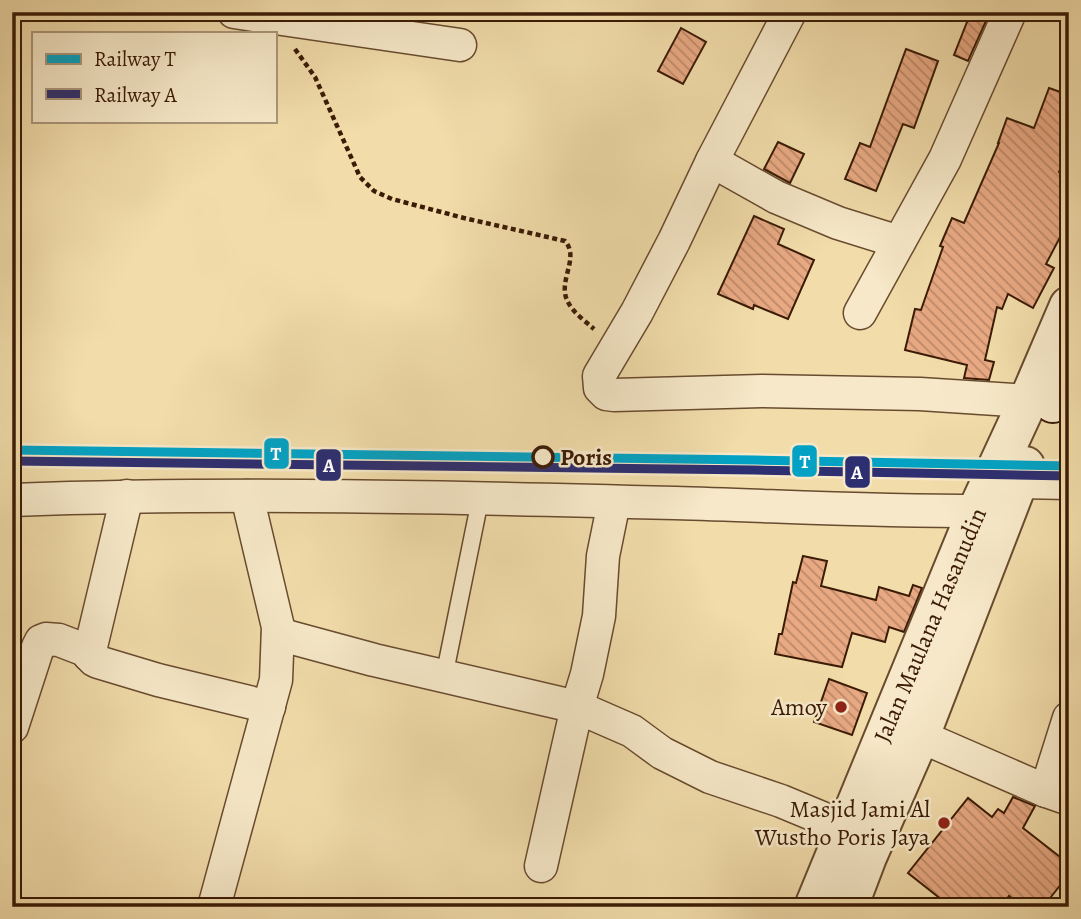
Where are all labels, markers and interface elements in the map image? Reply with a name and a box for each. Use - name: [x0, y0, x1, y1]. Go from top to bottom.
- legend: [32, 32, 276, 122]
- text: Railway T: [94, 45, 177, 73]
- text: Railway A: [94, 81, 178, 109]
- line badge: T: [263, 437, 290, 470]
- text: T: [271, 441, 282, 467]
- place label: Poris: [560, 441, 612, 473]
- line badge: T: [791, 444, 818, 478]
- marker: Poris: [532, 446, 554, 468]
- line badge: A: [315, 448, 342, 482]
- text: T: [800, 449, 811, 475]
- text: A: [322, 453, 336, 479]
- line badge: A: [844, 455, 871, 489]
- text: A: [850, 460, 864, 486]
- street label: Jalan Maulana Hasanudin: [866, 503, 994, 747]
- place label: Amoy: [770, 691, 827, 723]
- marker: Amoy: [833, 699, 849, 715]
- place label: Masjid Jami Al Wustho Poris Jaya: [754, 793, 931, 853]
- marker: Masjid Jami Al Wustho Poris Jaya: [936, 815, 952, 831]

